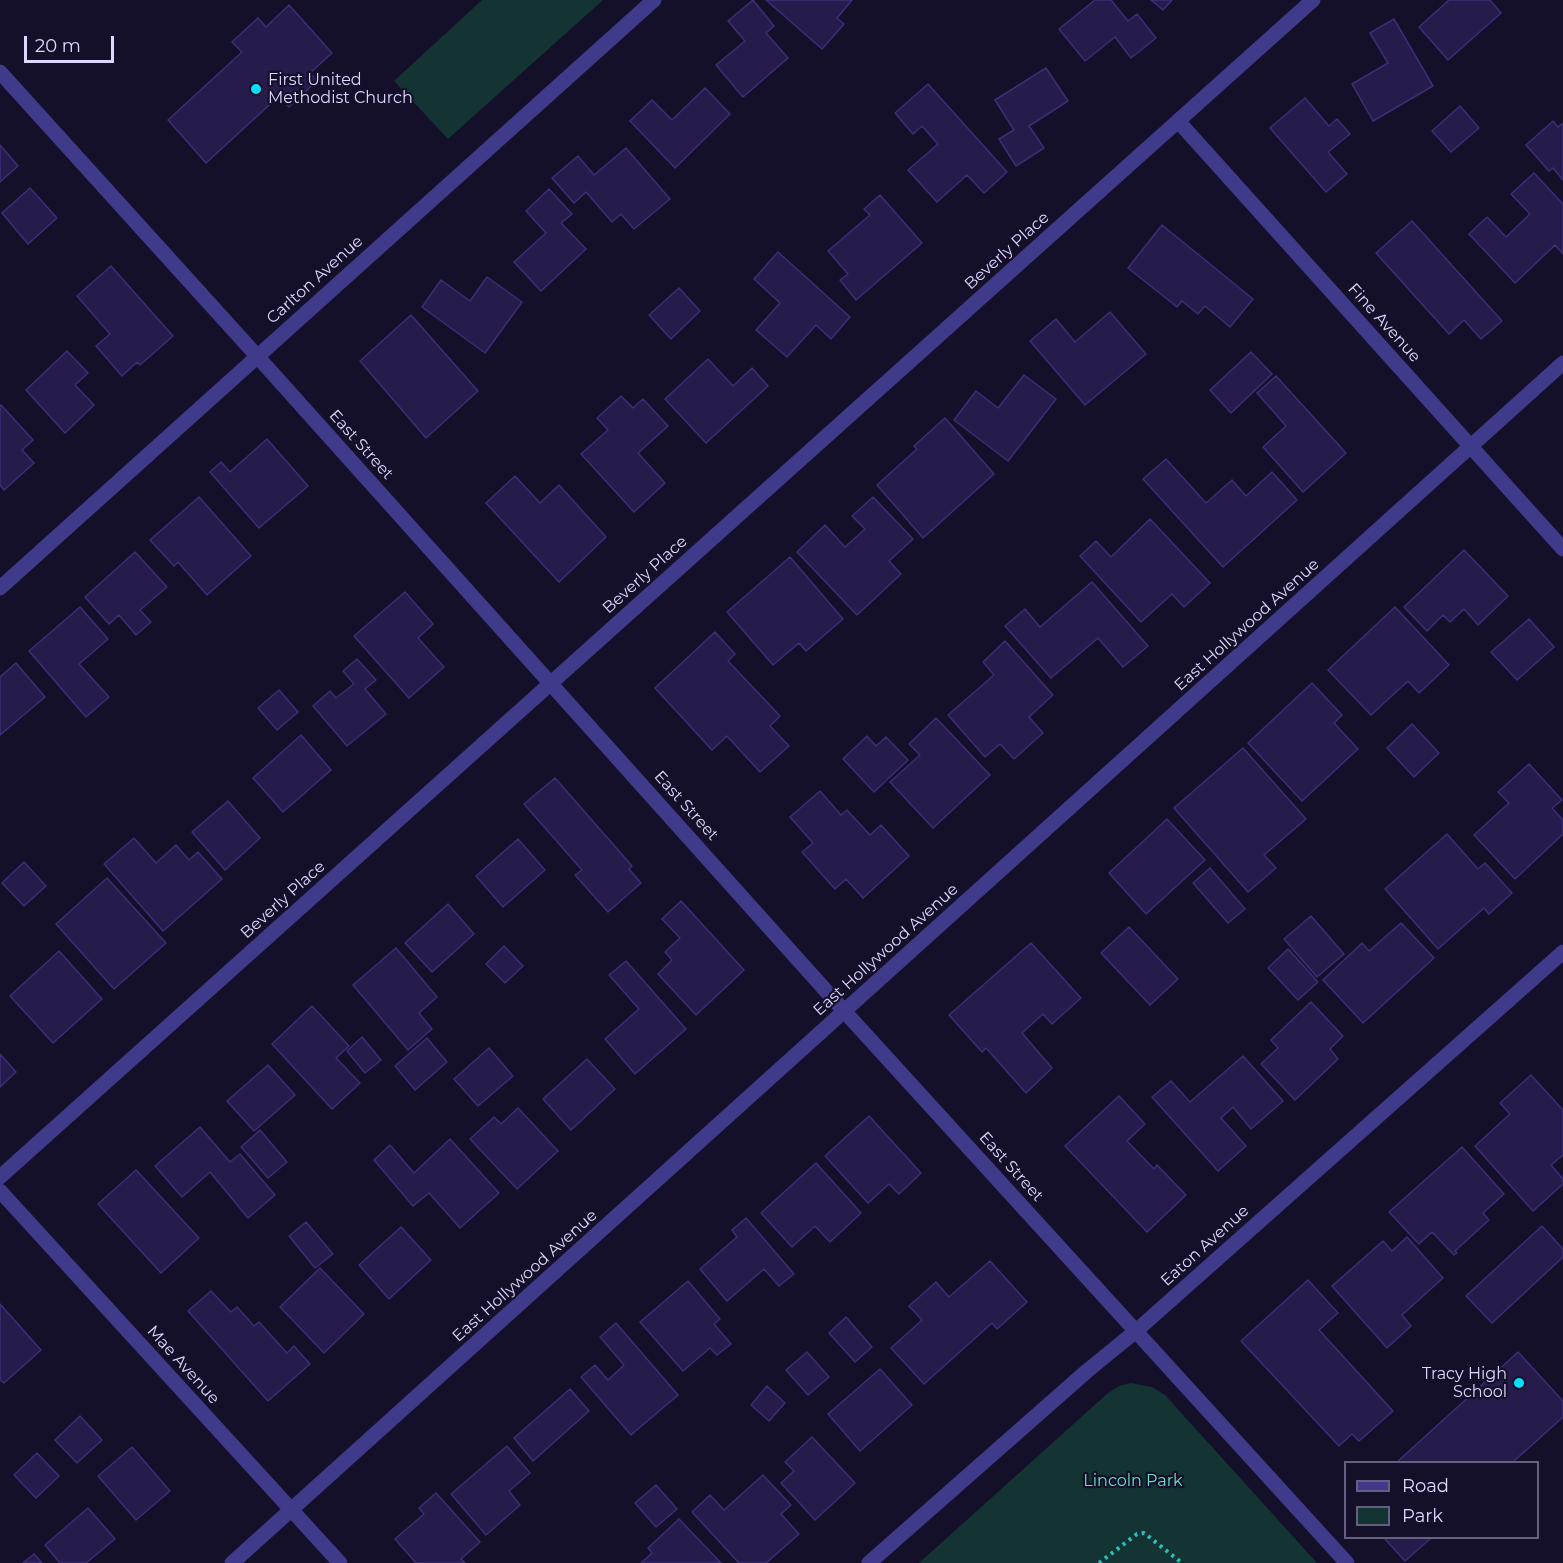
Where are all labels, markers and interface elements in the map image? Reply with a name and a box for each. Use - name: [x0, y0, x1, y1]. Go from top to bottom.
- scale bar: [27, 24, 117, 62]
- text: 20 m: [35, 35, 81, 57]
- place label: First United Methodist Church: [268, 70, 413, 108]
- marker: First United Methodist Church: [249, 82, 263, 96]
- street label: Beverly Place: [961, 208, 1053, 294]
- street label: Carlton Avenue: [263, 232, 367, 328]
- street label: Fine Avenue: [1344, 280, 1424, 366]
- street label: East Street: [325, 406, 397, 484]
- street label: Beverly Place: [599, 532, 691, 618]
- street label: East Hollywood Avenue: [1171, 555, 1323, 695]
- street label: East Street: [650, 767, 722, 845]
- street label: Beverly Place: [237, 857, 329, 943]
- street label: East Hollywood Avenue: [810, 880, 962, 1020]
- street label: East Street: [975, 1128, 1047, 1206]
- street label: Eaton Avenue: [1157, 1202, 1253, 1290]
- street label: East Hollywood Avenue: [449, 1206, 601, 1346]
- street label: Mae Avenue: [143, 1322, 223, 1408]
- place label: Tracy High School: [1422, 1364, 1507, 1402]
- marker: Tracy High School: [1512, 1376, 1526, 1390]
- legend: [1344, 1461, 1539, 1539]
- park label: Lincoln Park: [1083, 1471, 1183, 1491]
- text: Road: [1402, 1475, 1449, 1497]
- text: Park: [1402, 1505, 1443, 1527]

